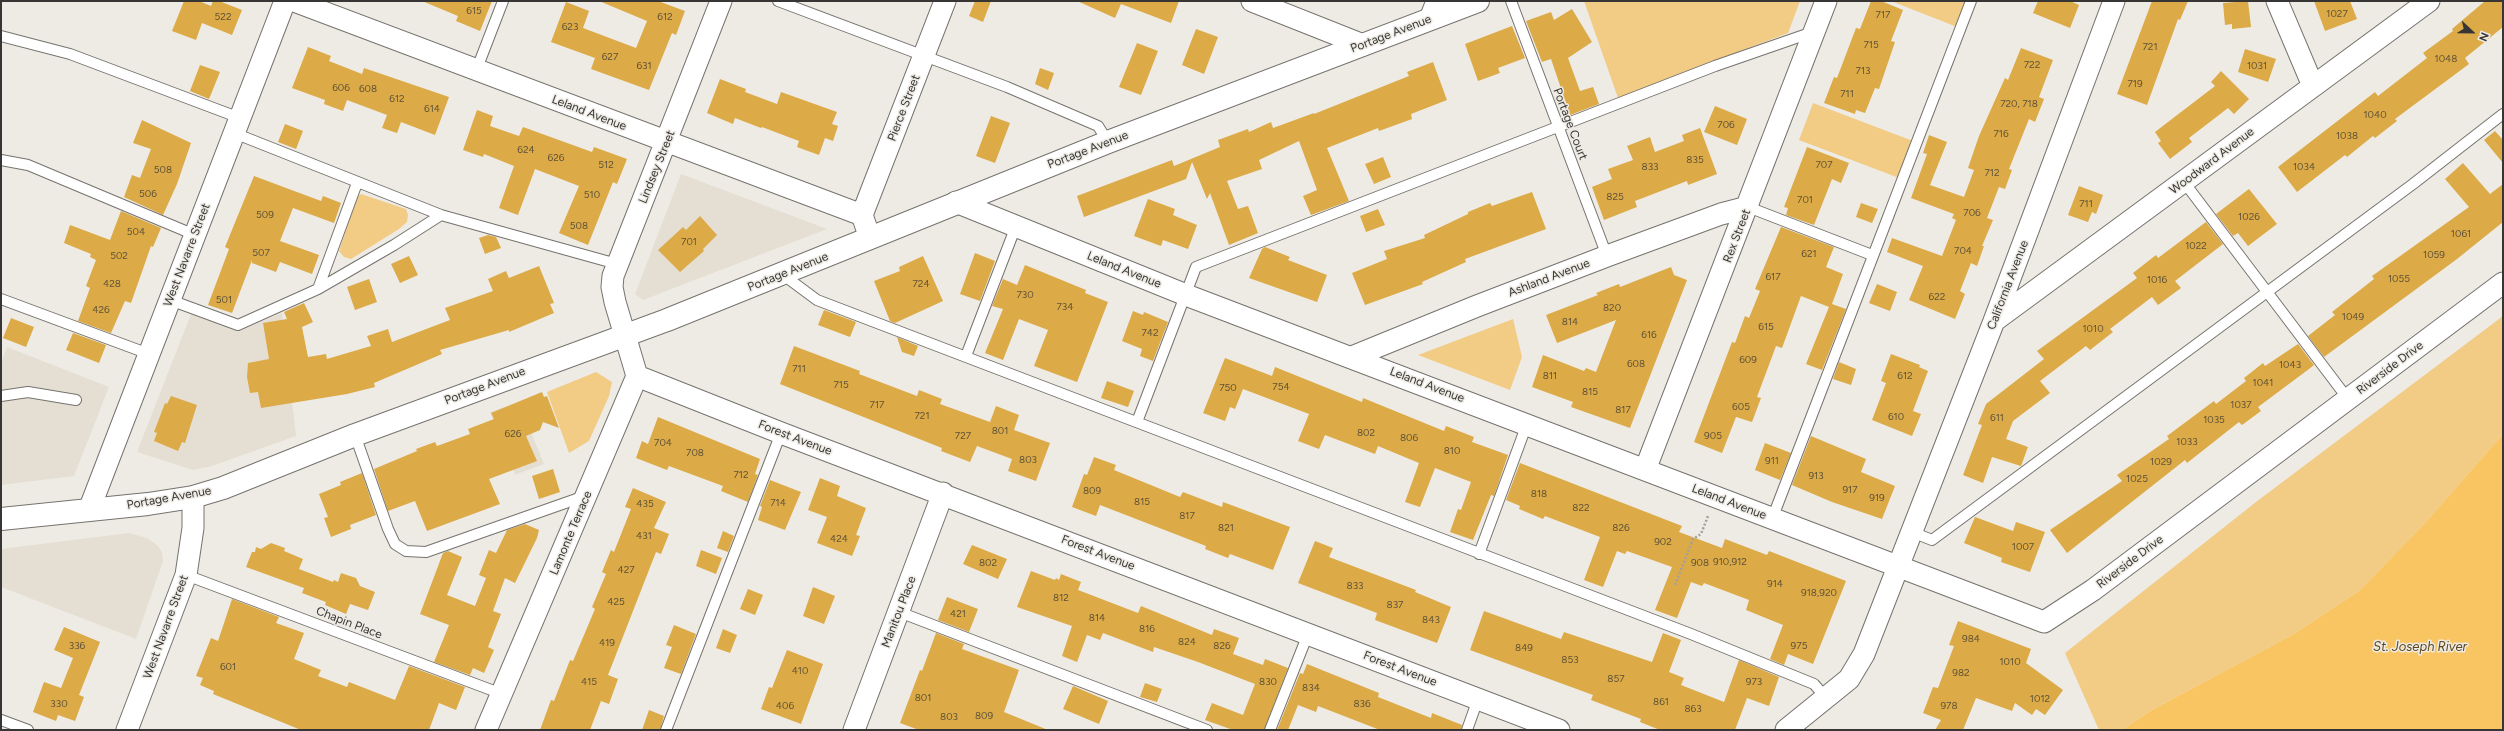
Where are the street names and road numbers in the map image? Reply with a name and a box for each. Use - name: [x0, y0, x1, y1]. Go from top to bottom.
- street label: Portage Avenue: [1348, 12, 1434, 56]
- street label: Pierce Street: [885, 73, 923, 143]
- street label: Portage Court: [1550, 86, 1590, 162]
- street label: Leland Avenue: [550, 92, 628, 134]
- street label: Woodward Avenue: [2167, 125, 2257, 197]
- street label: Lindsey Street: [636, 128, 678, 206]
- street label: Portage Avenue: [1045, 128, 1131, 172]
- street label: West Navarre Street: [161, 201, 213, 309]
- street label: Rex Street: [1720, 207, 1754, 265]
- street label: California Avenue: [1984, 238, 2032, 332]
- street label: Portage Avenue: [746, 249, 830, 295]
- street label: Leland Avenue: [1085, 249, 1163, 291]
- street label: Ashland Avenue: [1506, 256, 1592, 300]
- street label: Riverside Drive: [2354, 338, 2426, 398]
- street label: Portage Avenue: [442, 364, 528, 408]
- street label: Leland Avenue: [1388, 364, 1466, 406]
- street label: Forest Avenue: [756, 417, 834, 459]
- street label: Leland Avenue: [1690, 481, 1768, 523]
- street label: Portage Avenue: [126, 483, 212, 513]
- street label: Lamonte Terrace: [547, 489, 595, 577]
- street label: Forest Avenue: [1059, 532, 1137, 574]
- street label: Riverside Drive: [2094, 532, 2166, 592]
- street label: West Navarre Street: [141, 573, 191, 681]
- street label: Manitou Place: [879, 574, 919, 650]
- street label: Chapin Place: [314, 604, 384, 642]
- street label: Forest Avenue: [1361, 648, 1439, 690]

